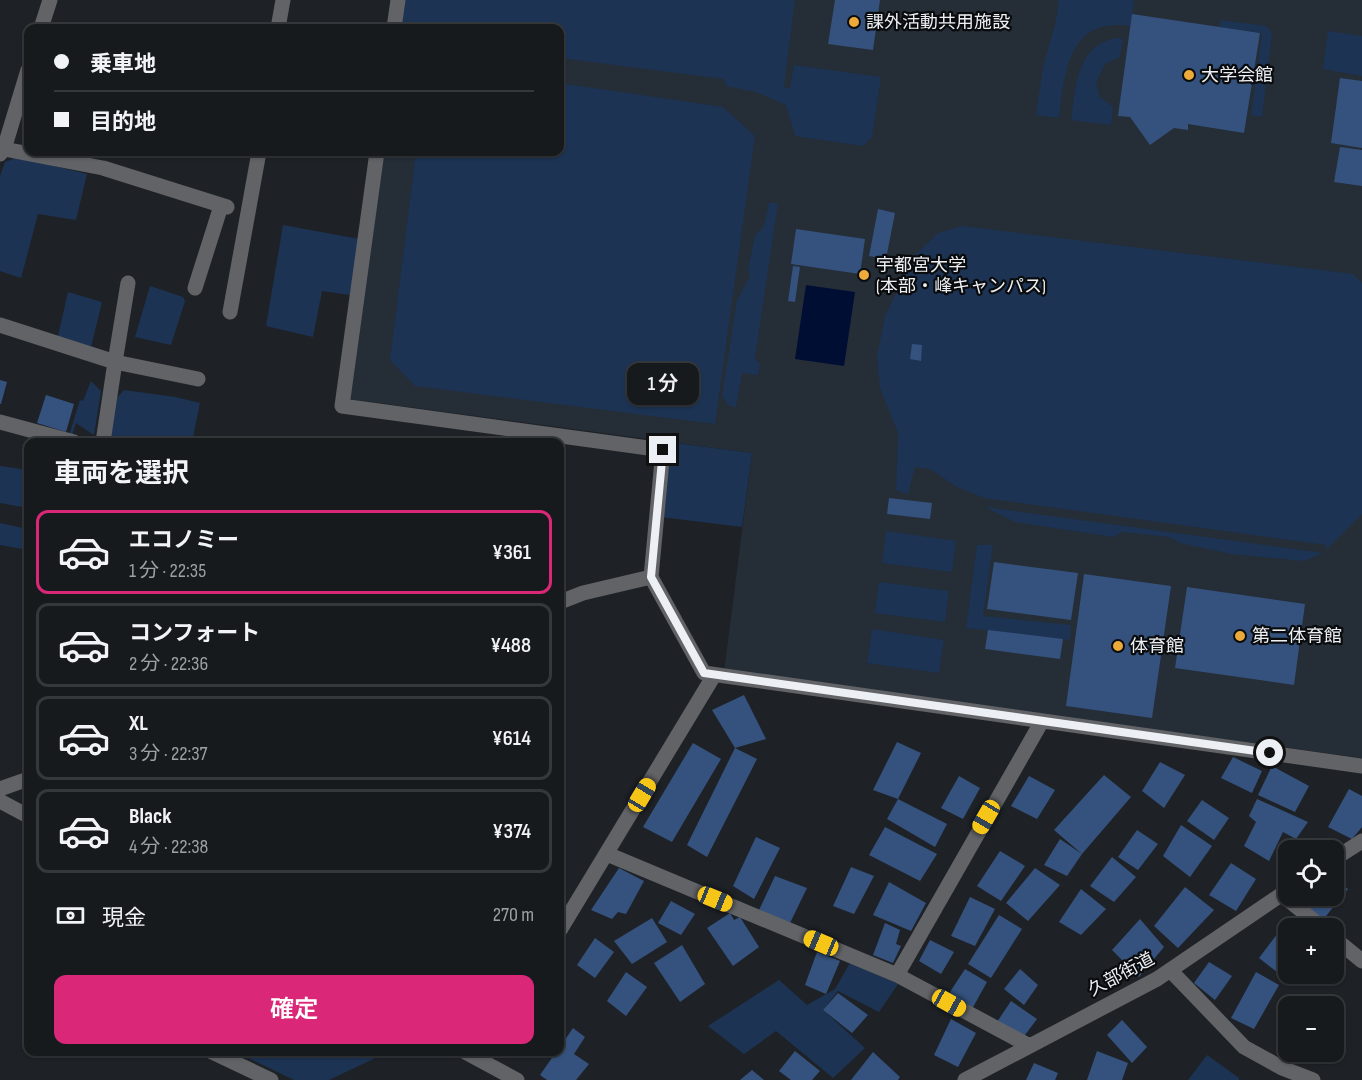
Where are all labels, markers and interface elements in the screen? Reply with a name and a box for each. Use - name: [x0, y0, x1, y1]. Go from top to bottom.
- place label: 課外活動共用施設: [866, 12, 1010, 33]
- marker: 課外活動共用施設: [847, 15, 861, 29]
- text: 乗車地: [90, 51, 156, 78]
- place label: 大学会館: [1201, 65, 1273, 86]
- marker: 大学会館: [1182, 68, 1196, 82]
- text: 目的地: [90, 109, 156, 136]
- place label: 宇都宮大学 (本部・峰キャンパス): [876, 255, 1046, 297]
- marker: 宇都宮大学 (本部・峰キャンパス): [857, 268, 871, 282]
- callout: 1 分: [627, 363, 699, 405]
- text: 1 分: [648, 372, 678, 396]
- route end: [649, 436, 676, 463]
- text: 車両を選択: [54, 458, 189, 490]
- icon: car: [57, 525, 111, 579]
- text: エコノミー: [129, 527, 239, 554]
- text: ¥361: [492, 539, 531, 566]
- text: 1 分 · 22:35: [129, 559, 206, 583]
- icon: car: [57, 618, 111, 672]
- text: コンフォート: [129, 620, 260, 647]
- place label: 第二体育館: [1252, 626, 1342, 647]
- marker: 第二体育館: [1233, 629, 1247, 643]
- text: ¥488: [490, 632, 531, 659]
- place label: 体育館: [1130, 636, 1184, 657]
- marker: 体育館: [1111, 639, 1125, 653]
- text: 2 分 · 22:36: [129, 652, 208, 676]
- text: XL: [129, 710, 148, 737]
- icon: car: [57, 711, 111, 765]
- text: ¥614: [492, 725, 531, 752]
- route start: [1256, 739, 1283, 766]
- text: 3 分 · 22:37: [129, 742, 208, 766]
- car: [625, 775, 659, 815]
- car: [969, 797, 1003, 837]
- text: Black: [129, 803, 171, 830]
- icon: car: [57, 804, 111, 858]
- text: ¥374: [492, 818, 531, 845]
- text: 4 分 · 22:38: [129, 835, 208, 859]
- map controls: [1278, 840, 1344, 1062]
- button: locate: [1278, 840, 1344, 906]
- car: [695, 884, 735, 914]
- icon: cash: [54, 899, 87, 932]
- text: 270 m: [493, 903, 534, 927]
- text: 現金: [102, 905, 146, 932]
- button: +: [1278, 918, 1344, 984]
- car: [801, 928, 841, 958]
- street label: 久部街道: [1085, 948, 1158, 1001]
- button: 確定: [54, 975, 534, 1044]
- car: [929, 986, 969, 1020]
- button: −: [1278, 996, 1344, 1062]

